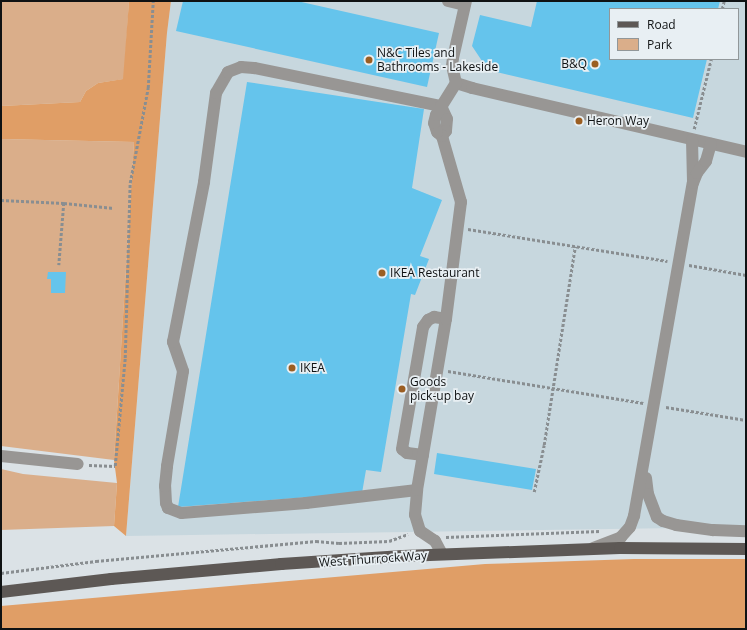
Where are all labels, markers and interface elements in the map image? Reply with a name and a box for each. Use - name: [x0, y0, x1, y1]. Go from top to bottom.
- legend: [609, 8, 739, 60]
- text: Road: [647, 16, 676, 33]
- text: Park: [647, 36, 672, 53]
- place label: N&C Tiles and Bathrooms - Lakeside: [377, 46, 498, 74]
- marker: N&C Tiles and Bathrooms - Lakeside: [364, 55, 374, 65]
- place label: B&Q: [561, 57, 587, 71]
- marker: B&Q: [590, 59, 600, 69]
- place label: Heron Way: [587, 114, 649, 128]
- marker: Heron Way: [574, 116, 584, 126]
- place label: IKEA Restaurant: [390, 266, 479, 280]
- marker: IKEA Restaurant: [377, 268, 387, 278]
- place label: IKEA: [300, 361, 325, 375]
- marker: IKEA: [287, 363, 297, 373]
- place label: Goods pick-up bay: [410, 375, 474, 403]
- marker: Goods pick-up bay: [397, 384, 407, 394]
- street label: West Thurrock Way: [319, 548, 427, 570]

